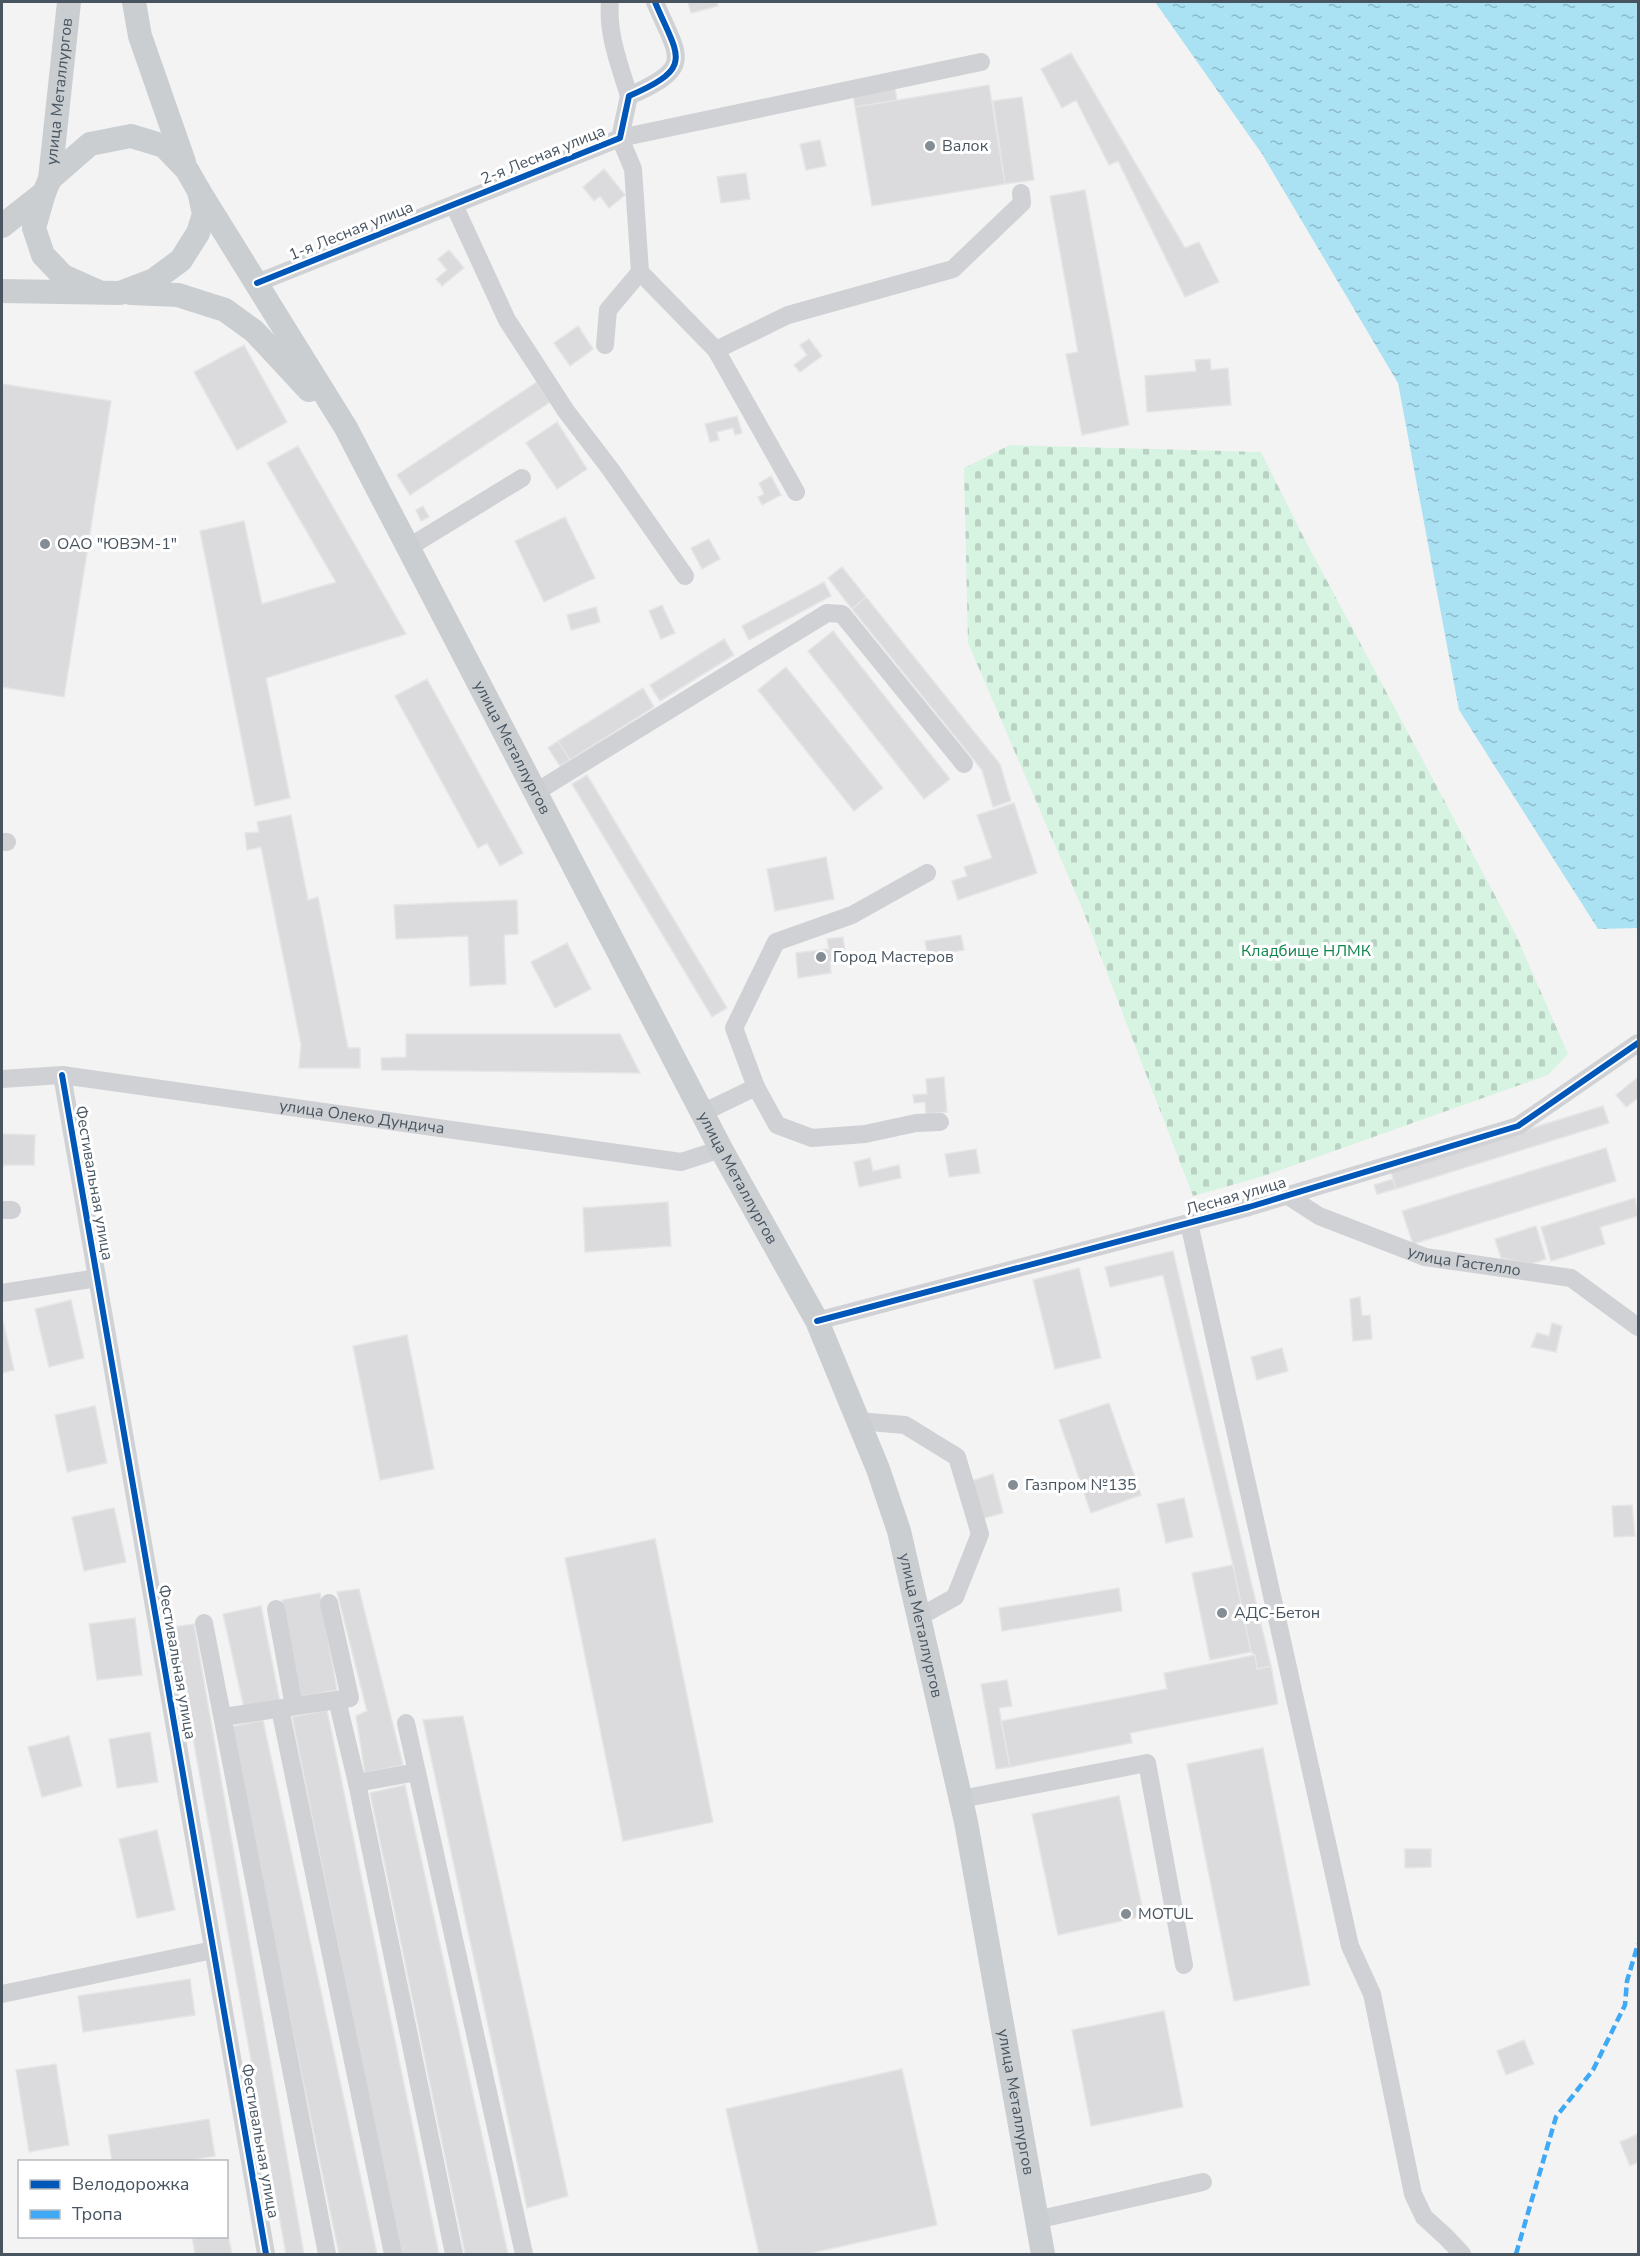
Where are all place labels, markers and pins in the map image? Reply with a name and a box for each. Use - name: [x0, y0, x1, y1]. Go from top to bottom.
- place label: Валок: [942, 135, 989, 157]
- marker: Валок: [923, 139, 937, 153]
- place label: ОАО "ЮВЭМ-1": [57, 533, 177, 555]
- marker: ОАО "ЮВЭМ-1": [38, 537, 52, 551]
- place label: Город Мастеров: [833, 946, 954, 968]
- marker: Город Мастеров: [814, 950, 828, 964]
- place label: Газпром №135: [1025, 1474, 1137, 1496]
- marker: Газпром №135: [1006, 1478, 1020, 1492]
- place label: АДС-Бетон: [1234, 1602, 1320, 1624]
- marker: АДС-Бетон: [1215, 1606, 1229, 1620]
- place label: MOTUL: [1138, 1903, 1194, 1925]
- marker: MOTUL: [1119, 1907, 1133, 1921]

